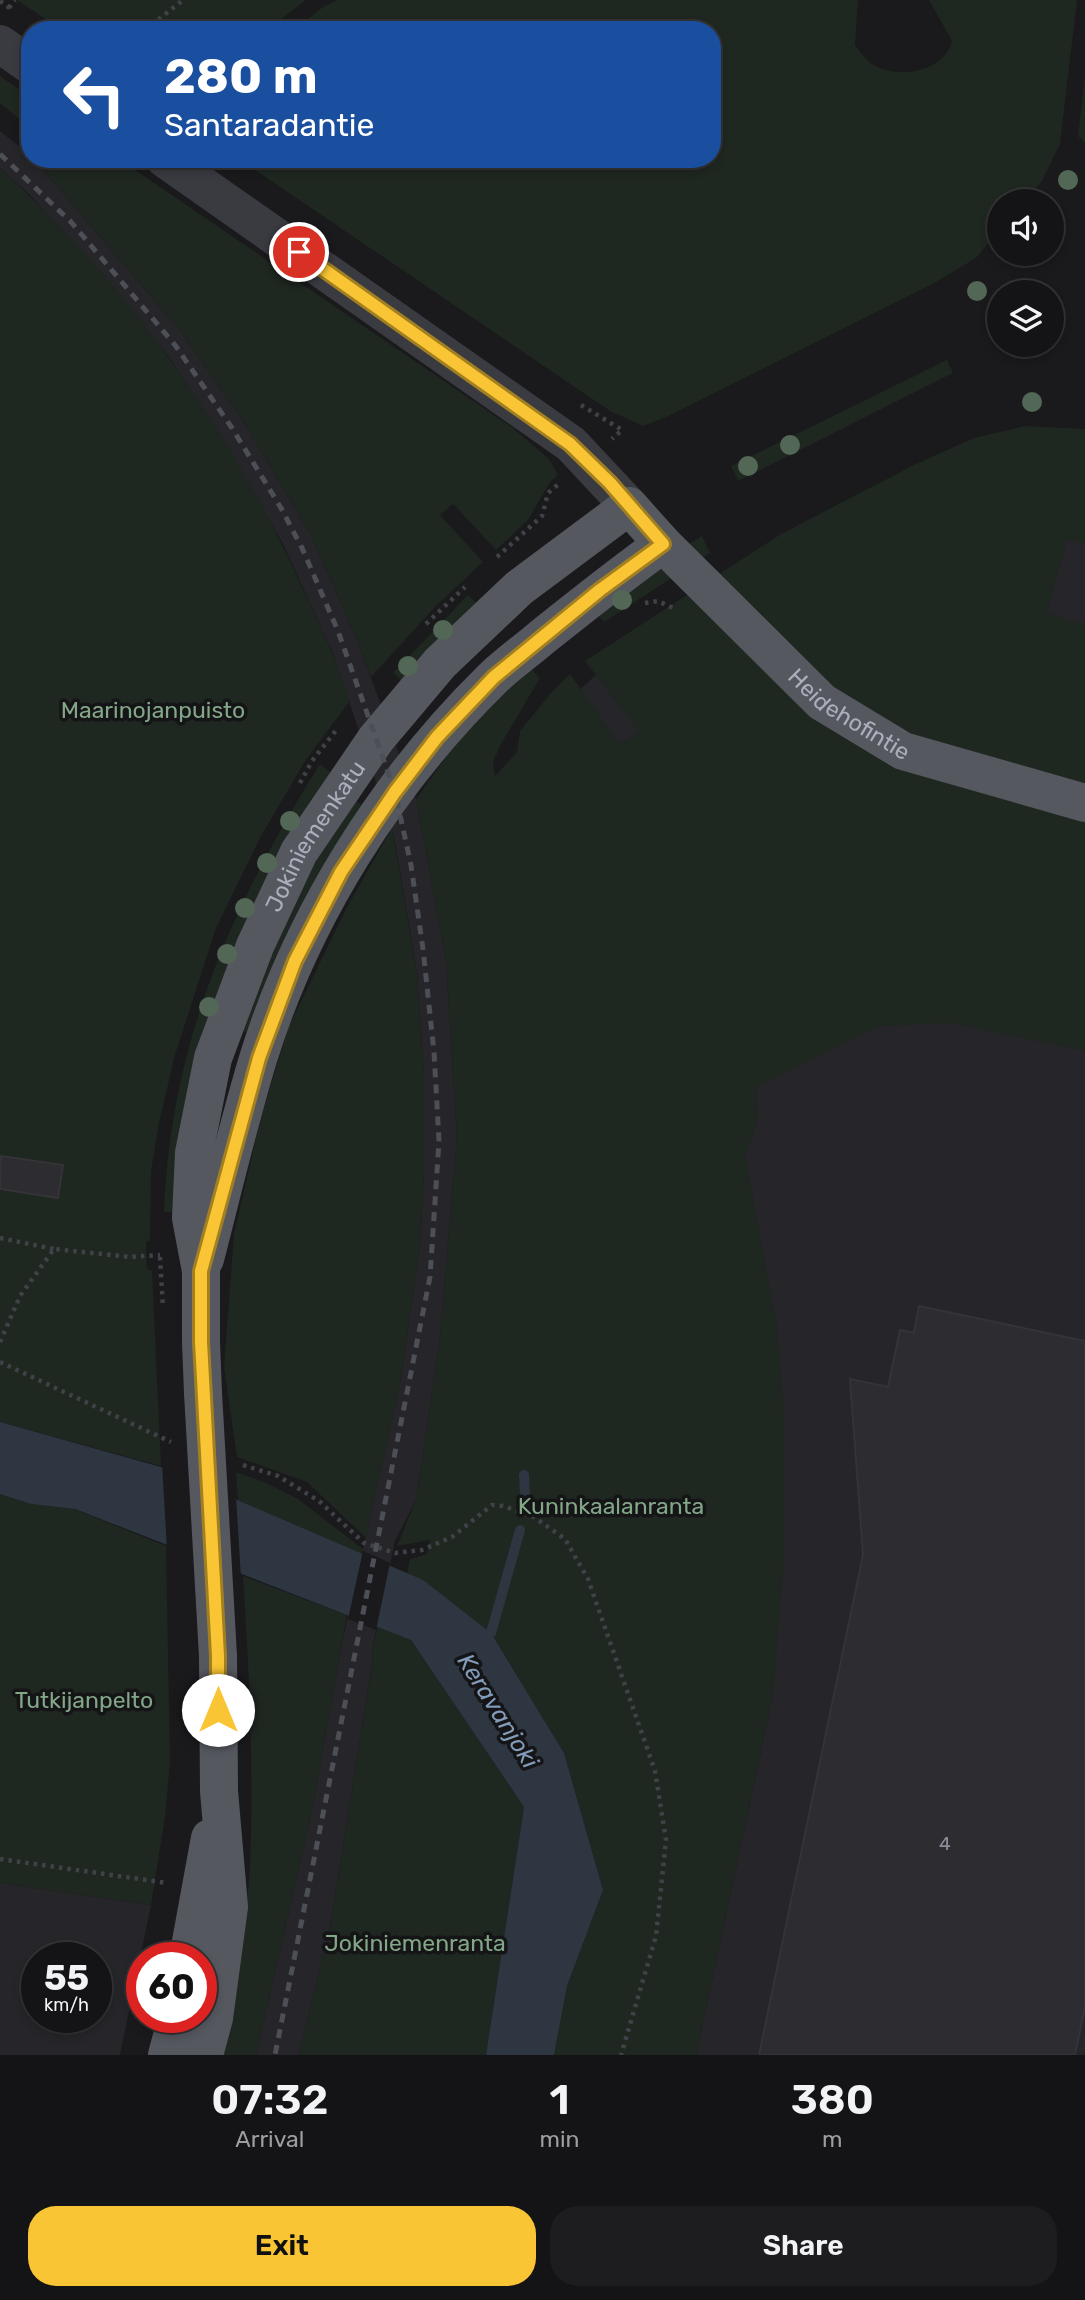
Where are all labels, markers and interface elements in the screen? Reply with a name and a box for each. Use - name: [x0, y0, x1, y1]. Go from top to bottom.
- text: 280 m: [164, 47, 318, 105]
- icon: left: [49, 49, 140, 140]
- text: Santaradantie: [164, 106, 375, 144]
- map controls: [987, 189, 1064, 357]
- button: sound: [987, 189, 1064, 266]
- pin: [269, 222, 329, 282]
- icon: arrive: [280, 233, 318, 271]
- button: layers: [987, 280, 1064, 357]
- street label: Heidehofintie: [782, 663, 915, 766]
- park label: Maarinojanpuisto: [61, 696, 245, 724]
- street label: Jokiniemenkatu: [259, 755, 371, 916]
- park label: Kuninkaalanranta: [518, 1492, 704, 1520]
- water label: Keravanjoki: [452, 1649, 545, 1774]
- position arrow: [181, 1673, 255, 1747]
- park label: Tutkijanpelto: [15, 1686, 153, 1714]
- house number: 4: [939, 1832, 951, 1855]
- park label: Jokiniemenranta: [324, 1929, 506, 1957]
- speed limit sign: 60: [126, 1942, 217, 2033]
- text: 55: [44, 1957, 89, 1999]
- text: km/h: [44, 1994, 89, 2016]
- text: 07:32: [211, 2075, 328, 2125]
- text: 1: [549, 2075, 570, 2125]
- text: 380: [791, 2075, 874, 2125]
- text: Arrival: [235, 2125, 304, 2153]
- text: min: [540, 2125, 579, 2153]
- text: m: [822, 2125, 842, 2153]
- button: Exit: [28, 2206, 536, 2286]
- button: Share: [550, 2206, 1057, 2286]

